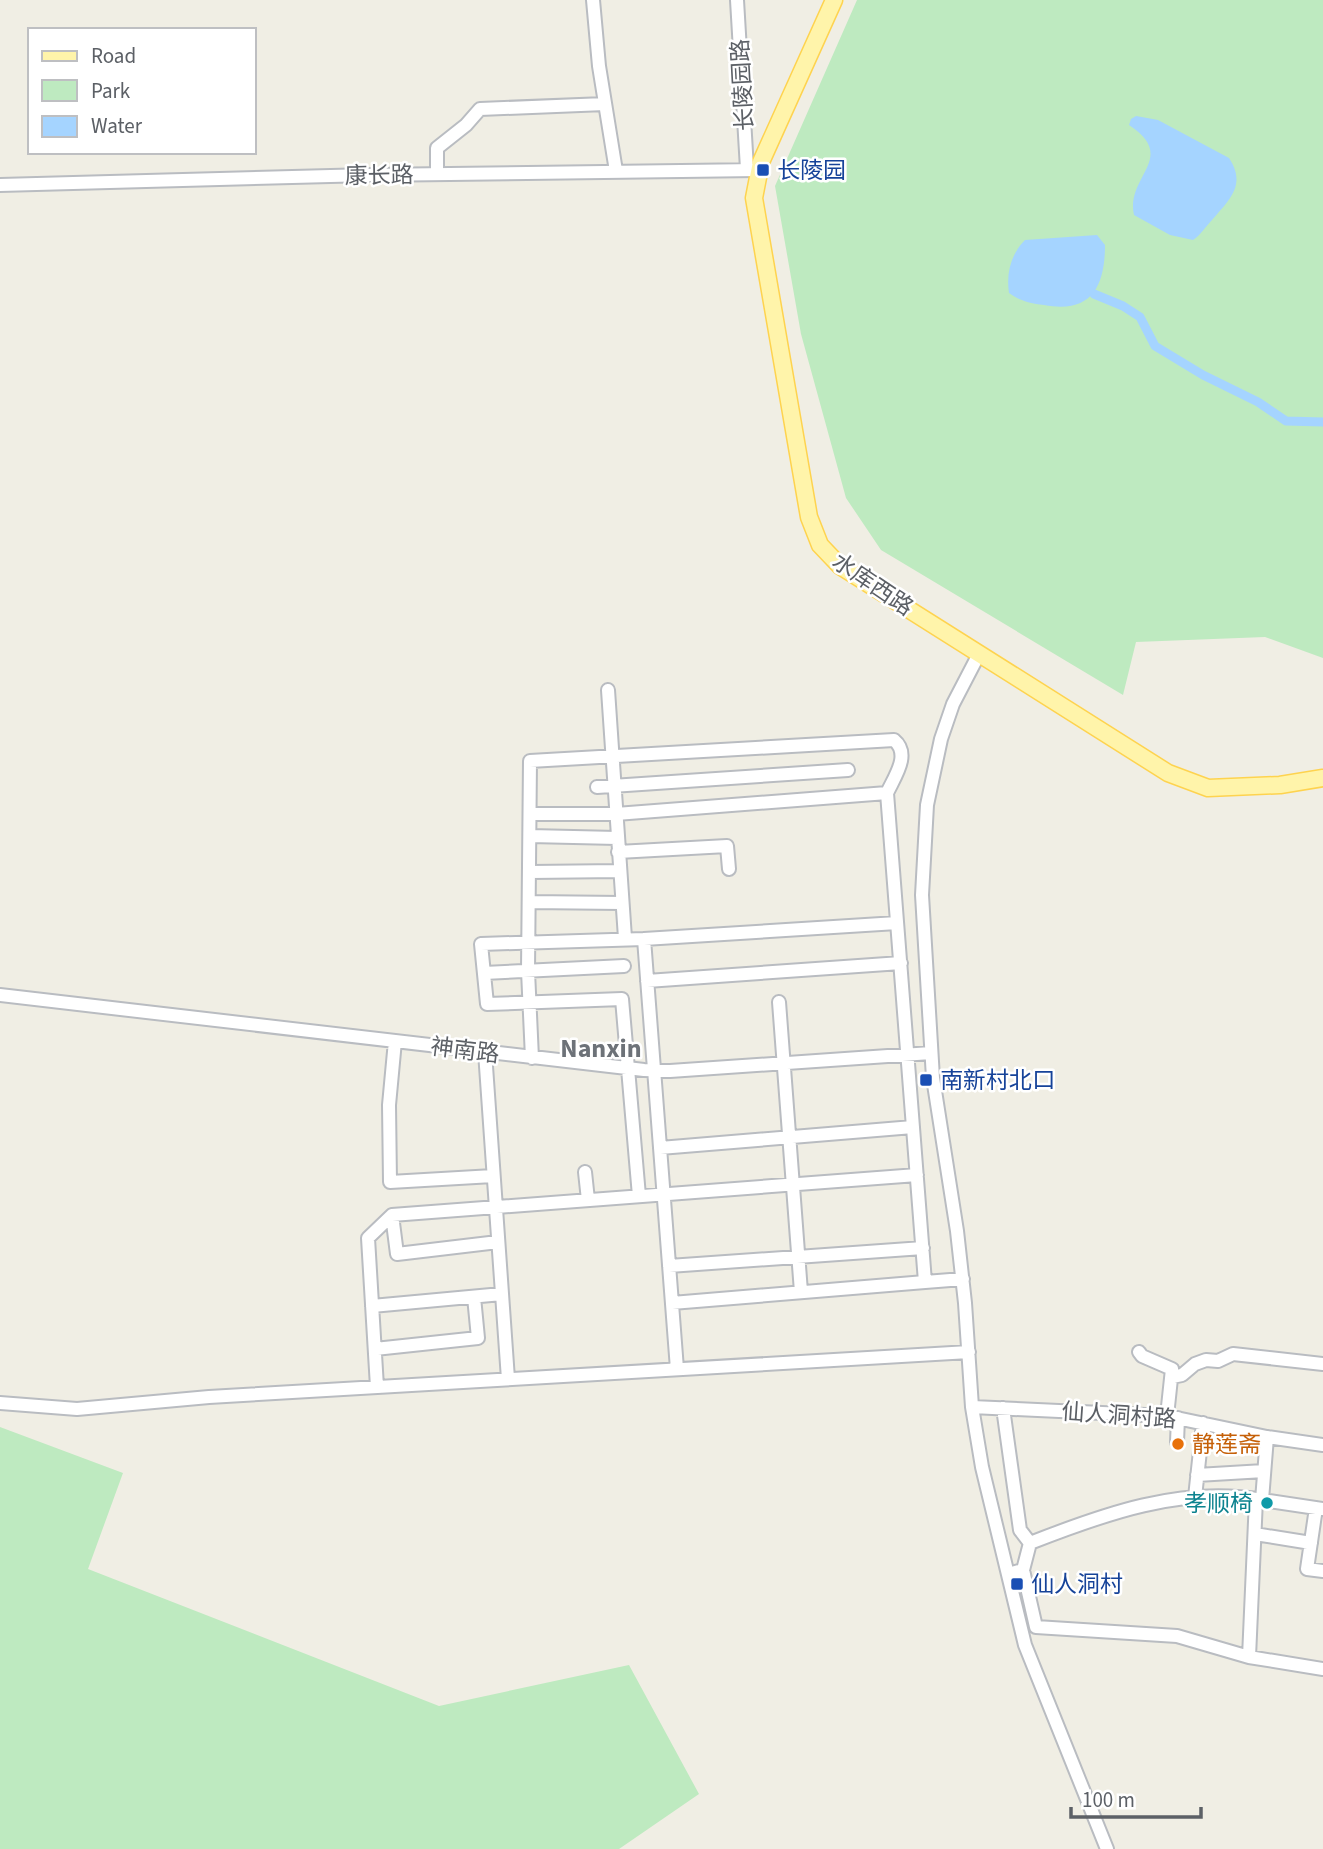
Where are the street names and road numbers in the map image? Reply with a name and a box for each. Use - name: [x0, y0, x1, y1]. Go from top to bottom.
- street label: 长陵园路: [724, 38, 761, 132]
- street label: 康长路: [344, 158, 414, 193]
- street label: 水库西路: [825, 545, 920, 624]
- street label: 神南路: [429, 1030, 501, 1071]
- street label: 仙人洞村路: [1060, 1395, 1177, 1436]

